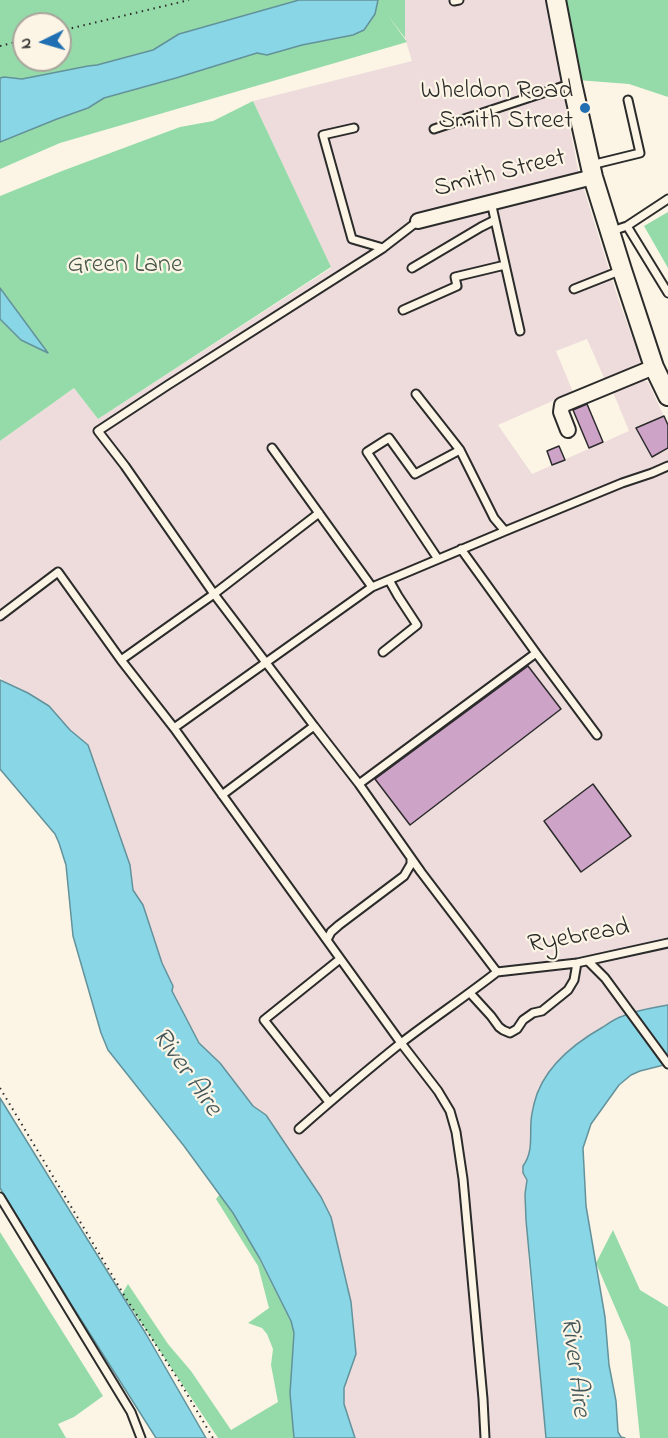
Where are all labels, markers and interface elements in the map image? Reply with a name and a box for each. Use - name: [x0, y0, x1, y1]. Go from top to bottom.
- north arrow: [12, 12, 72, 72]
- text: N: [14, 37, 38, 50]
- place label: Wheldon Road Smith Street: [420, 77, 573, 138]
- marker: Wheldon Road Smith Street: [578, 101, 592, 115]
- street label: Smith Street: [431, 144, 569, 206]
- park label: Green Lane: [67, 251, 183, 283]
- street label: Ryebread: [526, 914, 632, 962]
- water label: River Aire: [143, 1023, 227, 1123]
- water label: River Aire: [551, 1315, 595, 1419]

